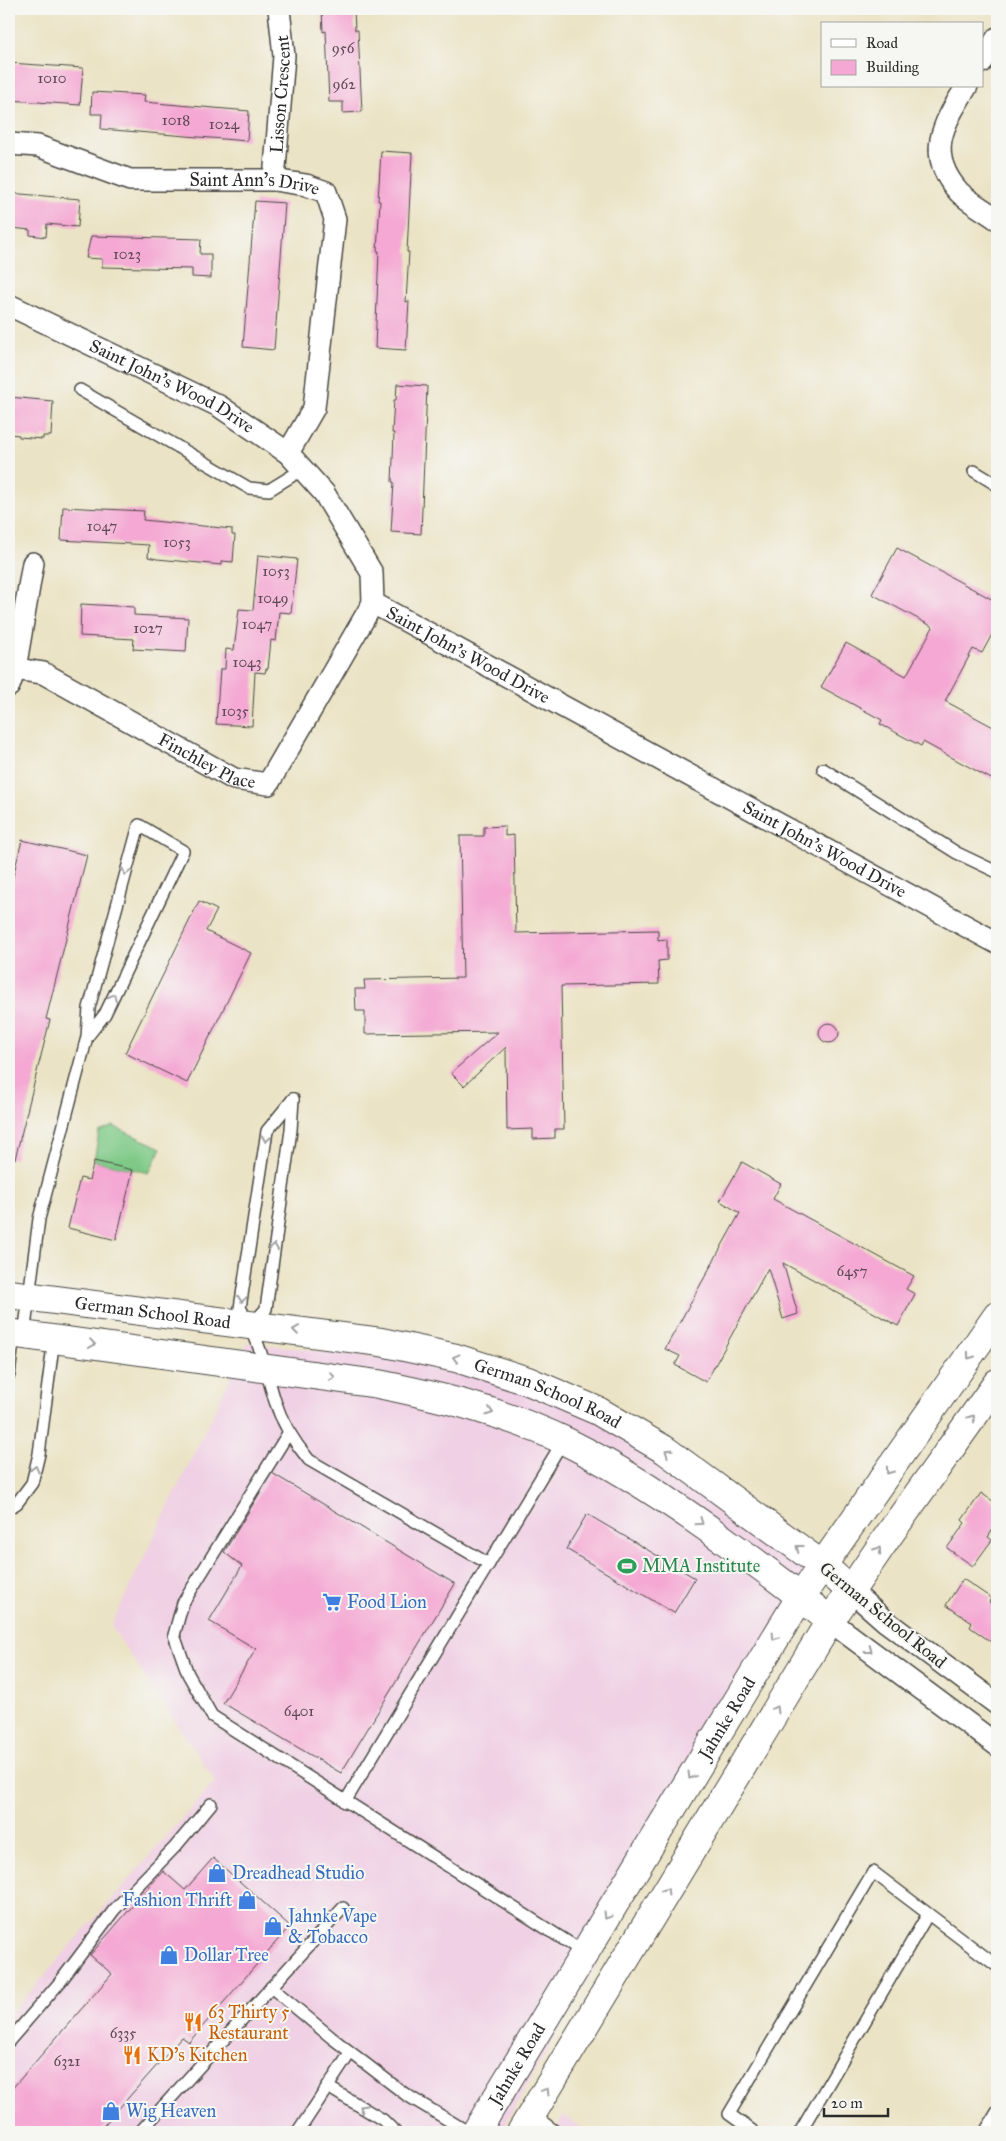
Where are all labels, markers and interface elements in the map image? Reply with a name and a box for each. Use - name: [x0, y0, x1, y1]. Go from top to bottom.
- legend: [821, 22, 984, 88]
- street label: Lisson Crescent: [265, 34, 295, 154]
- text: Road: [866, 34, 898, 52]
- house number: 956: [332, 39, 356, 57]
- text: Building: [866, 58, 920, 76]
- house number: 1010: [37, 69, 67, 87]
- house number: 962: [332, 75, 356, 93]
- house number: 1018: [162, 111, 190, 129]
- house number: 1024: [209, 115, 240, 133]
- street label: Saint Ann's Drive: [189, 169, 323, 200]
- house number: 1023: [113, 245, 141, 263]
- street label: Saint John's Wood Drive: [86, 334, 259, 438]
- house number: 1047: [87, 517, 117, 535]
- house number: 1053: [163, 533, 191, 551]
- house number: 1053: [262, 562, 290, 580]
- house number: 1049: [257, 589, 289, 607]
- street label: Saint John's Wood Drive: [383, 601, 554, 708]
- house number: 1047: [242, 615, 272, 633]
- house number: 1027: [133, 619, 163, 637]
- house number: 1043: [233, 653, 261, 671]
- house number: 1035: [221, 702, 249, 720]
- street label: Finchley Place: [154, 728, 257, 793]
- street label: Saint John's Wood Drive: [739, 796, 910, 902]
- one-way arrow: [121, 868, 132, 877]
- one-way arrow: [107, 993, 117, 1002]
- one-way arrow: [261, 1134, 271, 1143]
- one-way arrow: [269, 1242, 279, 1251]
- house number: 6457: [836, 1262, 868, 1280]
- street label: German School Road: [73, 1292, 232, 1334]
- one-way arrow: [237, 1296, 248, 1304]
- one-way arrow: [292, 1326, 301, 1336]
- one-way arrow: [88, 1338, 96, 1349]
- one-way arrow: [967, 1350, 976, 1360]
- one-way arrow: [452, 1353, 461, 1364]
- street label: German School Road: [471, 1353, 625, 1433]
- one-way arrow: [328, 1372, 336, 1382]
- one-way arrow: [486, 1407, 494, 1417]
- one-way arrow: [966, 1414, 975, 1423]
- one-way arrow: [664, 1449, 674, 1458]
- one-way arrow: [29, 1465, 40, 1474]
- one-way arrow: [885, 1465, 895, 1474]
- one-way arrow: [694, 1516, 704, 1525]
- one-way arrow: [795, 1545, 805, 1554]
- one-way arrow: [872, 1546, 881, 1556]
- sports icon: MMA Institute: [616, 1555, 638, 1577]
- place label: MMA Institute: [642, 1555, 760, 1577]
- street label: German School Road: [815, 1557, 951, 1673]
- supermarket icon: Food Lion: [321, 1591, 343, 1613]
- place label: Food Lion: [347, 1591, 427, 1613]
- one-way arrow: [772, 1632, 782, 1641]
- one-way arrow: [863, 1644, 873, 1653]
- street label: Jahnke Road: [693, 1673, 760, 1766]
- house number: 6401: [284, 1702, 314, 1720]
- one-way arrow: [770, 1705, 780, 1714]
- one-way arrow: [688, 1771, 698, 1780]
- shop icon: Dreadhead Studio: [206, 1862, 228, 1884]
- place label: Dreadhead Studio: [232, 1862, 364, 1884]
- one-way arrow: [660, 1888, 670, 1897]
- place label: Fashion Thrift: [122, 1889, 233, 1911]
- shop icon: Fashion Thrift: [236, 1889, 258, 1911]
- place label: Jahnke Vape & Tobacco: [286, 1905, 377, 1948]
- one-way arrow: [604, 1910, 614, 1919]
- shop icon: Jahnke Vape & Tobacco: [262, 1915, 284, 1937]
- shop icon: Dollar Tree: [158, 1944, 180, 1966]
- place label: Dollar Tree: [184, 1944, 269, 1966]
- place label: 63 Thirty 5 Restaurant: [208, 2001, 290, 2044]
- restaurant icon: 63 Thirty 5 Restaurant: [182, 2011, 204, 2033]
- street label: Jahnke Road: [483, 2019, 550, 2112]
- house number: 6335: [110, 2024, 136, 2042]
- restaurant icon: KD's Kitchen: [121, 2044, 143, 2066]
- place label: KD's Kitchen: [147, 2044, 248, 2066]
- house number: 6321: [53, 2052, 81, 2070]
- scale bar: [824, 2086, 887, 2118]
- one-way arrow: [540, 2087, 550, 2096]
- text: 20 m: [831, 2094, 863, 2112]
- shop icon: Wig Heaven: [100, 2100, 122, 2122]
- place label: Wig Heaven: [126, 2100, 217, 2123]
- one-way arrow: [359, 2105, 368, 2114]

